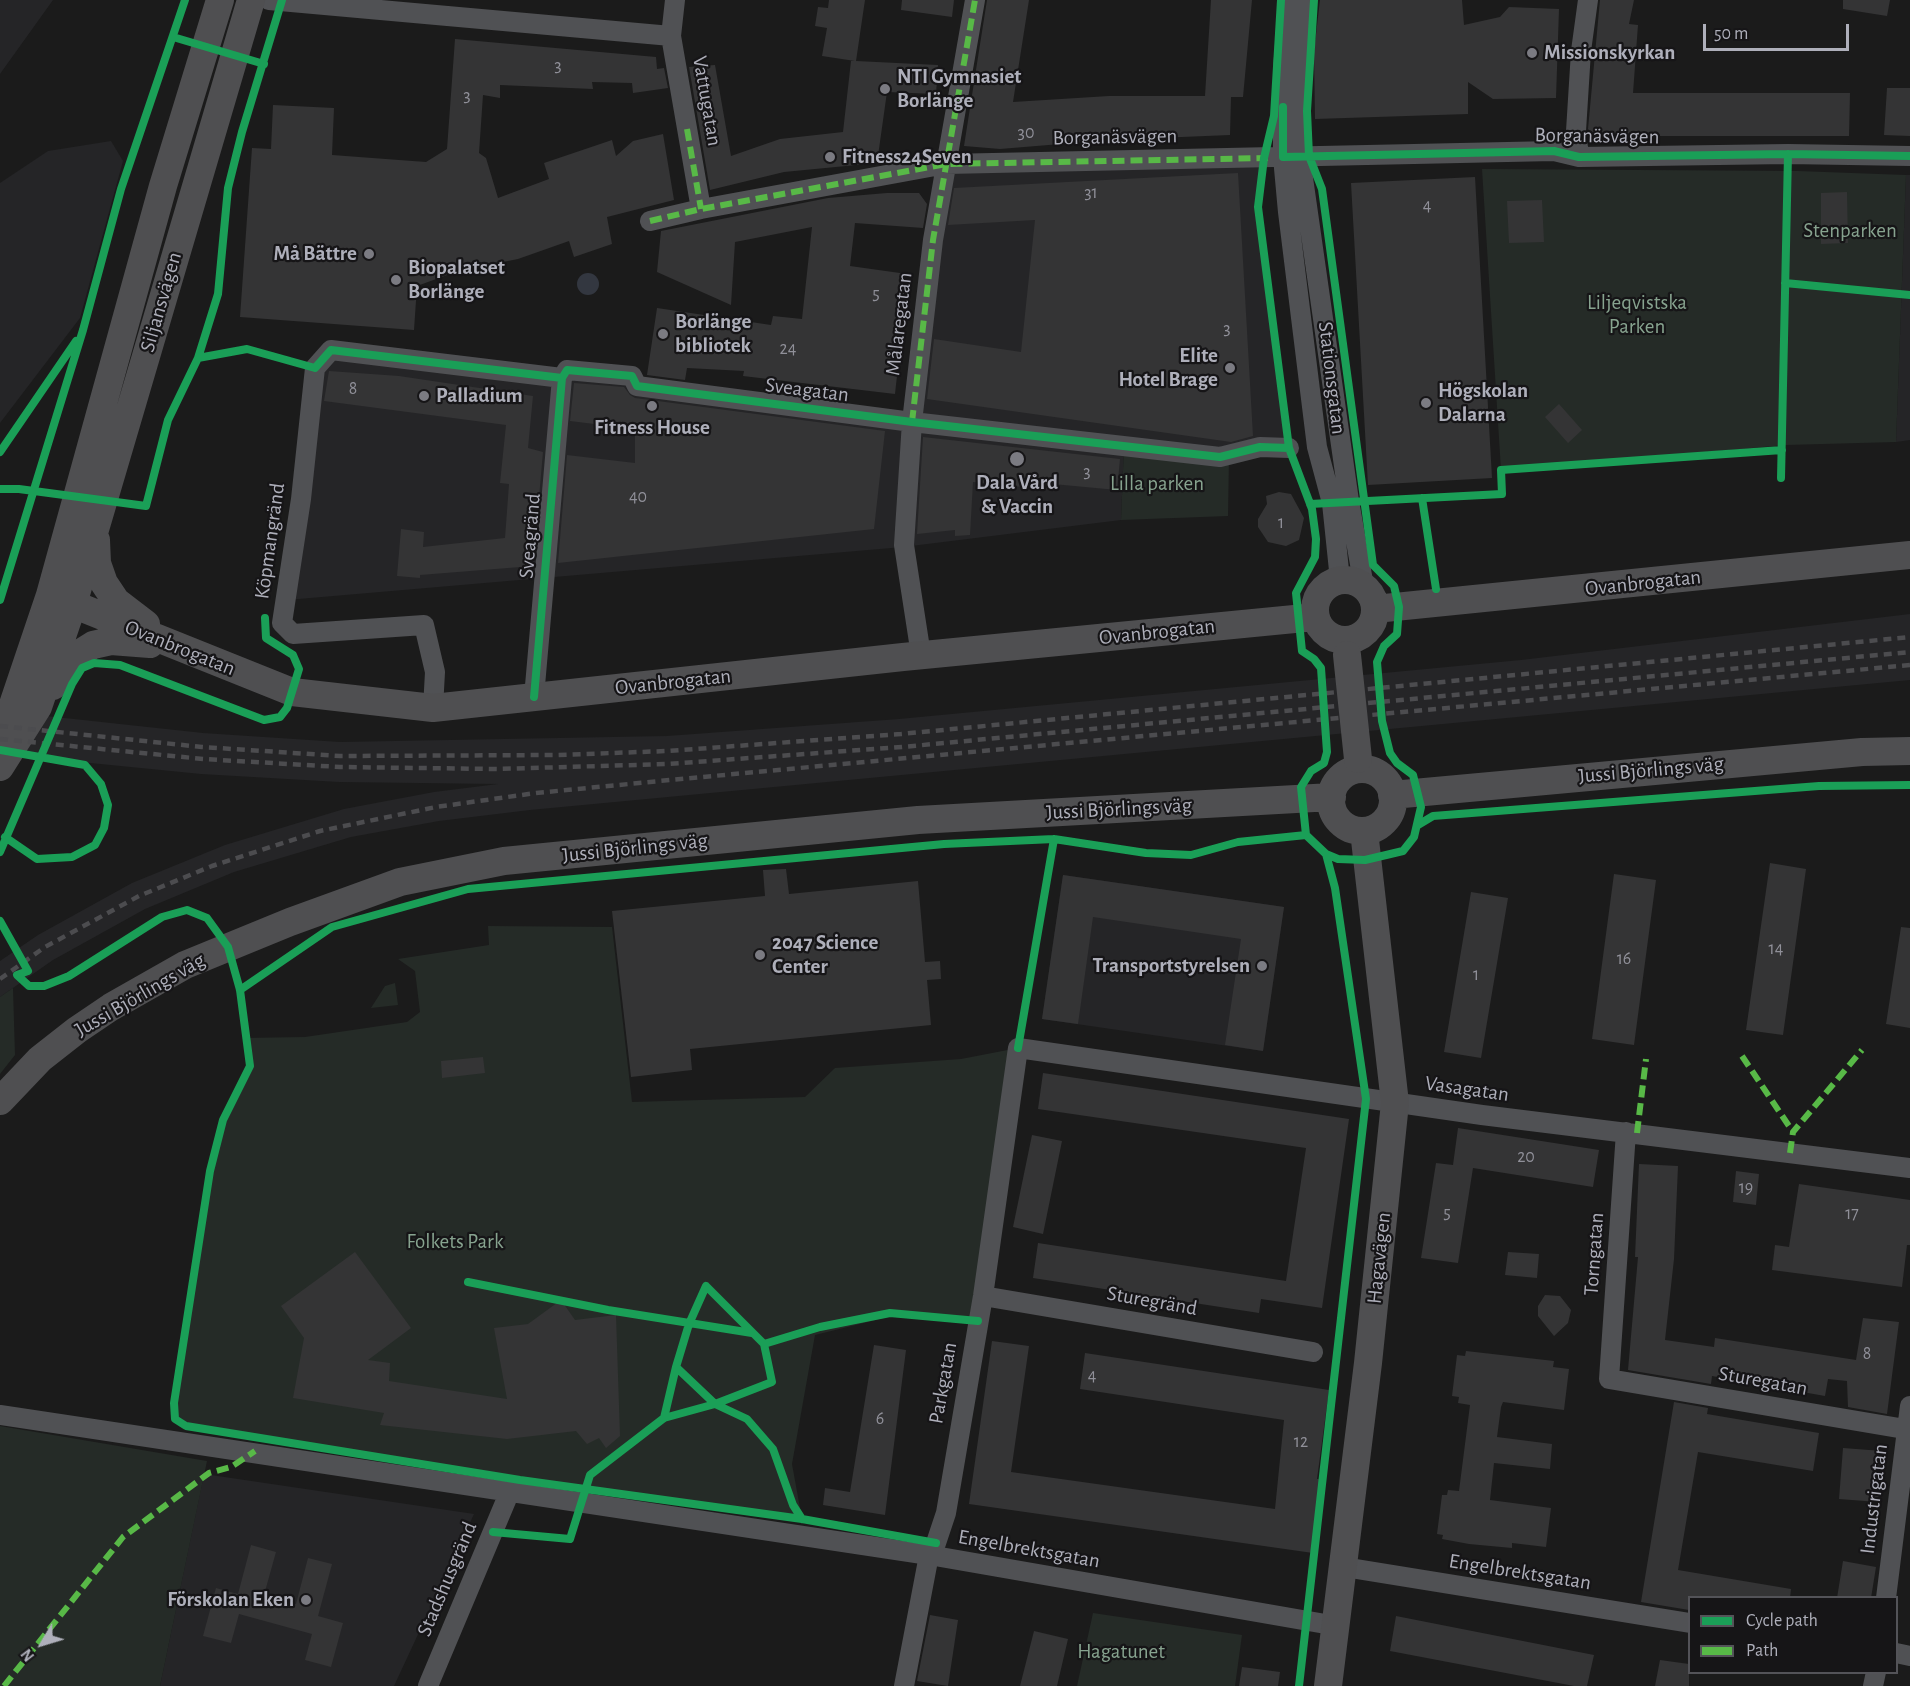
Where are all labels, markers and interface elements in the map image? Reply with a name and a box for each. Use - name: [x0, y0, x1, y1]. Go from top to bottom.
- scale bar: [1706, 12, 1852, 50]
- text: 50 m: [1714, 25, 1748, 43]
- place label: Missionskyrkan: [1544, 40, 1675, 66]
- marker: Missionskyrkan: [1525, 46, 1539, 60]
- street label: Vattugatan: [687, 54, 727, 148]
- house number: 3: [554, 55, 562, 77]
- place label: NTI Gymnasiet Borlänge: [897, 64, 1021, 114]
- marker: NTI Gymnasiet Borlänge: [878, 82, 892, 96]
- house number: 3: [463, 85, 471, 107]
- house number: 30: [1018, 122, 1034, 144]
- street label: Borganäsvägen: [1534, 122, 1660, 150]
- street label: Borganäsvägen: [1052, 123, 1178, 151]
- place label: Fitness24Seven: [842, 144, 972, 170]
- marker: Fitness24Seven: [823, 150, 837, 164]
- house number: 31: [1084, 182, 1098, 204]
- house number: 4: [1423, 195, 1431, 217]
- park label: Stenparken: [1803, 218, 1897, 244]
- place label: Må Bättre: [274, 241, 357, 267]
- marker: Må Bättre: [362, 247, 376, 261]
- street label: Siljansvägen: [135, 249, 187, 355]
- place label: Biopalatset Borlänge: [408, 255, 505, 305]
- street label: Målaregatan: [880, 271, 918, 377]
- marker: Biopalatset Borlänge: [389, 273, 403, 287]
- house number: 5: [872, 283, 880, 305]
- park label: Liljeqvistska Parken: [1587, 290, 1687, 340]
- place label: Borlänge bibliotek: [675, 309, 751, 359]
- house number: 3: [1223, 318, 1231, 340]
- street label: Stationsgatan: [1313, 320, 1351, 436]
- marker: Borlänge bibliotek: [656, 327, 670, 341]
- house number: 24: [780, 338, 796, 360]
- place label: Elite Hotel Brage: [1118, 343, 1218, 393]
- marker: Elite Hotel Brage: [1223, 361, 1237, 375]
- street label: Sveagatan: [764, 372, 850, 408]
- house number: 8: [349, 378, 357, 400]
- place label: Högskolan Dalarna: [1438, 378, 1528, 428]
- place label: Palladium: [436, 383, 523, 409]
- marker: Palladium: [417, 389, 431, 403]
- marker: Högskolan Dalarna: [1419, 396, 1433, 410]
- marker: Fitness House: [645, 399, 659, 413]
- place label: Fitness House: [594, 415, 710, 441]
- marker: Dala Vård & Vaccin: [1008, 450, 1026, 468]
- house number: 3: [1083, 461, 1091, 483]
- place label: Dala Vård & Vaccin: [976, 470, 1058, 520]
- park label: Lilla parken: [1110, 471, 1204, 497]
- street label: Köpmangränd: [249, 481, 291, 601]
- house number: 40: [629, 486, 647, 508]
- street label: Sveagränd: [514, 492, 546, 580]
- house number: 1: [1278, 512, 1284, 534]
- street label: Ovanbrogatan: [1584, 564, 1702, 602]
- street label: Ovanbrogatan: [1098, 613, 1216, 651]
- street label: Ovanbrogatan: [121, 614, 239, 682]
- street label: Ovanbrogatan: [614, 663, 732, 701]
- street label: Jussi Björlings väg: [1577, 751, 1725, 789]
- street label: Jussi Björlings väg: [1045, 793, 1193, 825]
- street label: Jussi Björlings väg: [561, 828, 709, 868]
- place label: 2047 Science Center: [772, 930, 878, 980]
- house number: 14: [1769, 938, 1783, 960]
- street label: Jussi Björlings väg: [71, 948, 209, 1042]
- marker: 2047 Science Center: [753, 948, 767, 962]
- house number: 16: [1617, 948, 1631, 970]
- place label: Transportstyrelsen: [1092, 953, 1250, 979]
- marker: Transportstyrelsen: [1255, 959, 1269, 973]
- house number: 1: [1473, 964, 1479, 986]
- street label: Vasagatan: [1423, 1071, 1511, 1107]
- house number: 20: [1517, 1146, 1535, 1168]
- house number: 19: [1739, 1177, 1753, 1199]
- house number: 5: [1443, 1202, 1451, 1224]
- house number: 17: [1845, 1203, 1859, 1225]
- street label: Hagavägen: [1362, 1211, 1396, 1305]
- street label: Torngatan: [1579, 1212, 1609, 1296]
- park label: Folkets Park: [407, 1229, 503, 1255]
- street label: Sturegränd: [1105, 1281, 1199, 1321]
- street label: Parkgatan: [923, 1340, 963, 1426]
- house number: 8: [1863, 1343, 1871, 1365]
- street label: Sturegatan: [1716, 1361, 1810, 1401]
- house number: 4: [1088, 1365, 1096, 1387]
- house number: 6: [876, 1408, 884, 1430]
- house number: 12: [1294, 1431, 1308, 1453]
- street label: Industrigatan: [1855, 1442, 1893, 1556]
- street label: Stadshusgränd: [411, 1518, 483, 1640]
- street label: Engelbrektsgatan: [956, 1524, 1102, 1574]
- street label: Engelbrektsgatan: [1447, 1548, 1593, 1596]
- place label: Förskolan Eken: [167, 1587, 294, 1613]
- marker: Förskolan Eken: [299, 1593, 313, 1607]
- legend: [1688, 1596, 1898, 1674]
- text: Cycle path: [1746, 1612, 1818, 1630]
- north arrow: [12, 1614, 72, 1674]
- park label: Hagatunet: [1077, 1639, 1165, 1665]
- text: Path: [1746, 1642, 1778, 1660]
- text: N: [18, 1646, 38, 1664]

